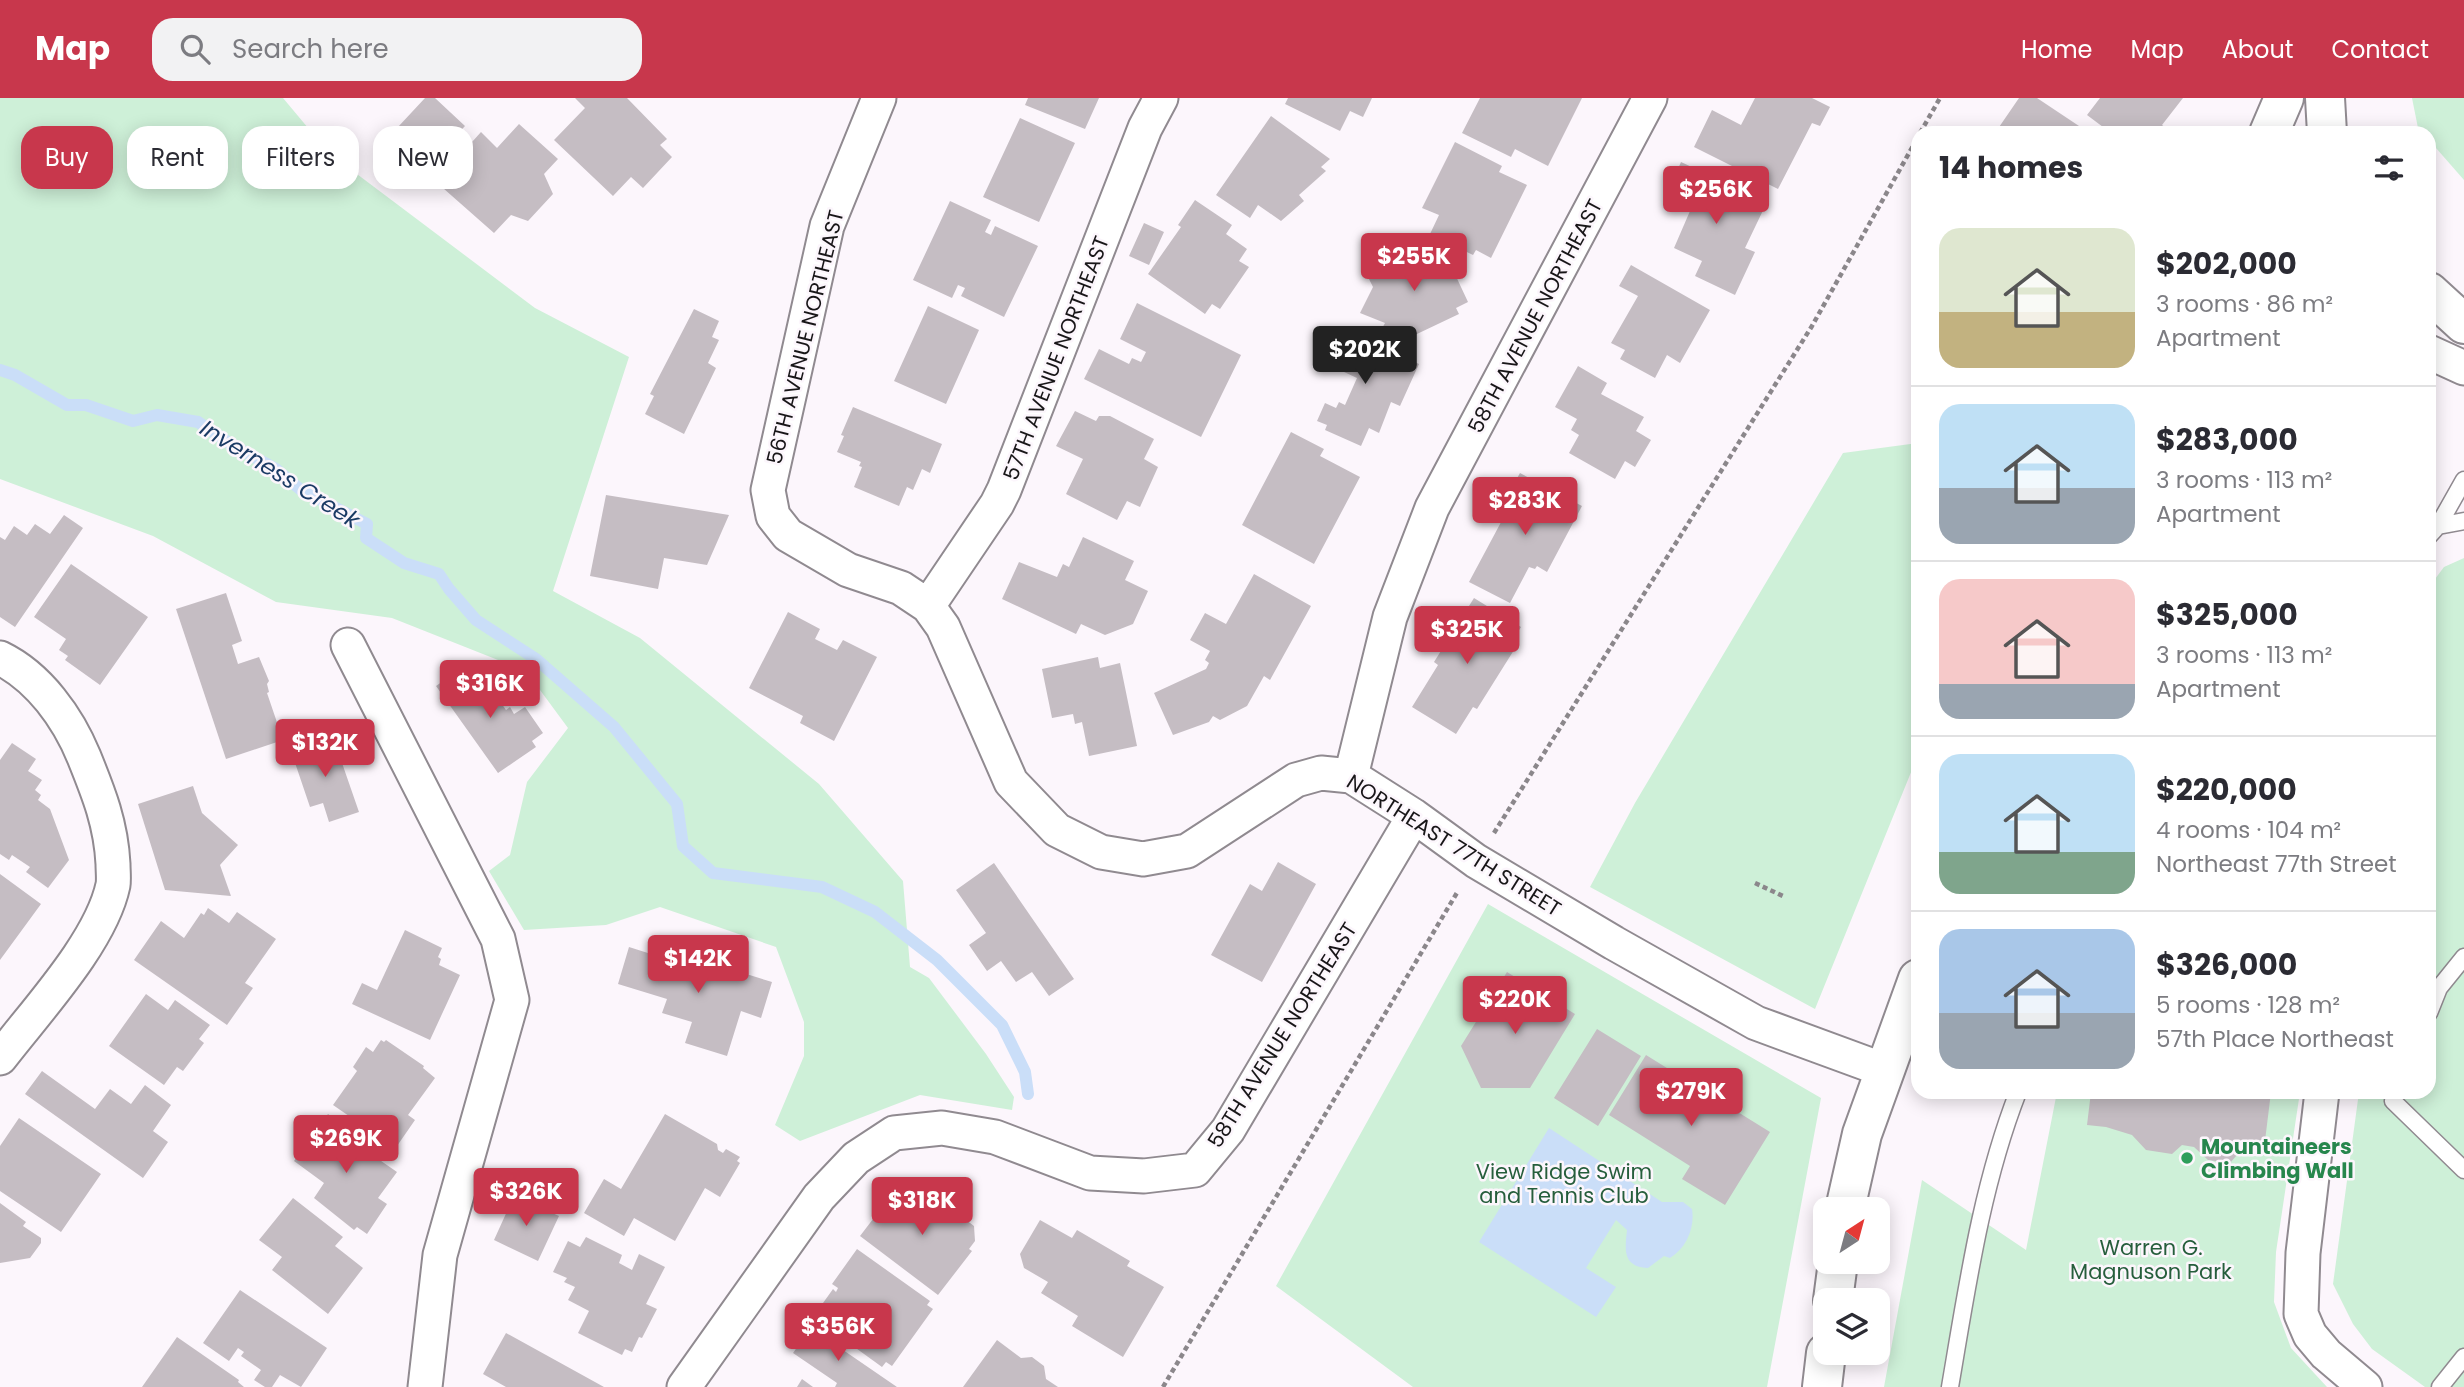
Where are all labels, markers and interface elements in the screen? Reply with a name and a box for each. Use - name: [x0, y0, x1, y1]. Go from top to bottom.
- search box: [152, 18, 642, 81]
- text: Map: [35, 25, 110, 72]
- icon: search: [176, 30, 214, 68]
- text: Search here: [232, 31, 389, 67]
- text: Home: [2021, 33, 2093, 66]
- text: Map: [2131, 33, 2184, 66]
- text: About: [2222, 33, 2293, 66]
- text: Contact: [2331, 33, 2429, 66]
- chip: Buy: [21, 126, 113, 189]
- chip: Rent: [127, 126, 228, 189]
- chip: Filters: [242, 126, 359, 189]
- chip: New: [373, 126, 473, 189]
- text: 14 homes: [1939, 146, 2083, 189]
- icon: filters: [2370, 149, 2408, 187]
- pin: $256K: [1667, 166, 1765, 226]
- text: $256K: [1679, 173, 1753, 205]
- street label: 58TH AVENUE NORTHEAST: [1461, 194, 1609, 438]
- street label: 56TH AVENUE NORTHEAST: [759, 207, 851, 467]
- street label: 57TH AVENUE NORTHEAST: [996, 232, 1116, 484]
- pin: $255K: [1365, 234, 1463, 293]
- text: $255K: [1377, 240, 1451, 272]
- text: $202,000: [2156, 242, 2297, 285]
- icon: home: [1995, 256, 2079, 340]
- text: 3 rooms · 86 m²: [2156, 288, 2333, 320]
- text: Apartment: [2156, 322, 2281, 354]
- pin: $202K: [1316, 327, 1414, 386]
- text: $202K: [1329, 333, 1401, 365]
- water label: Inverness Creek: [194, 412, 367, 537]
- text: $283,000: [2156, 418, 2298, 461]
- icon: home: [1995, 432, 2079, 516]
- text: 3 rooms · 113 m²: [2156, 464, 2332, 496]
- pin: $283K: [1476, 478, 1574, 537]
- text: $283K: [1488, 484, 1562, 516]
- text: Apartment: [2156, 498, 2281, 530]
- text: $325,000: [2156, 593, 2298, 636]
- pin: $325K: [1418, 606, 1516, 666]
- icon: home: [1995, 607, 2079, 691]
- text: $325K: [1430, 613, 1504, 645]
- text: 3 rooms · 113 m²: [2156, 639, 2332, 671]
- pin: $316K: [441, 660, 539, 720]
- text: $316K: [456, 667, 524, 699]
- text: Apartment: [2156, 673, 2281, 705]
- pin: $132K: [276, 720, 374, 779]
- text: $132K: [292, 726, 358, 758]
- street label: NORTHEAST 77TH STREET: [1341, 767, 1567, 923]
- text: $220,000: [2156, 768, 2297, 811]
- icon: home: [1995, 782, 2079, 866]
- text: 4 rooms · 104 m²: [2156, 814, 2341, 846]
- text: Northeast 77th Street: [2156, 848, 2397, 880]
- street label: 58TH AVENUE NORTHEAST: [1201, 917, 1363, 1153]
- pin: $142K: [649, 936, 747, 995]
- text: $142K: [664, 942, 732, 974]
- text: $326,000: [2156, 943, 2297, 986]
- icon: home: [1995, 957, 2079, 1041]
- pin: $220K: [1466, 976, 1564, 1036]
- text: $220K: [1479, 983, 1551, 1015]
- text: 5 rooms · 128 m²: [2156, 989, 2340, 1021]
- text: 57th Place Northeast: [2156, 1023, 2394, 1055]
- pin: $279K: [1642, 1068, 1740, 1128]
- text: $279K: [1656, 1075, 1726, 1107]
- pin: $269K: [297, 1116, 395, 1175]
- text: $269K: [309, 1122, 383, 1154]
- place label: Mountaineers Climbing Wall: [2201, 1132, 2354, 1185]
- marker: Mountaineers Climbing Wall: [2179, 1150, 2195, 1166]
- park label: View Ridge Swim and Tennis Club: [1476, 1157, 1652, 1210]
- pin: $326K: [477, 1168, 575, 1228]
- text: $326K: [490, 1175, 562, 1207]
- pin: $318K: [873, 1178, 971, 1237]
- text: $318K: [888, 1184, 956, 1216]
- north arrow: [1813, 1197, 1890, 1274]
- map controls: [1813, 1197, 1890, 1365]
- park label: Warren G. Magnuson Park: [2070, 1233, 2232, 1286]
- button: layers: [1813, 1288, 1890, 1365]
- pin: $356K: [789, 1304, 887, 1363]
- text: $356K: [801, 1310, 875, 1342]

